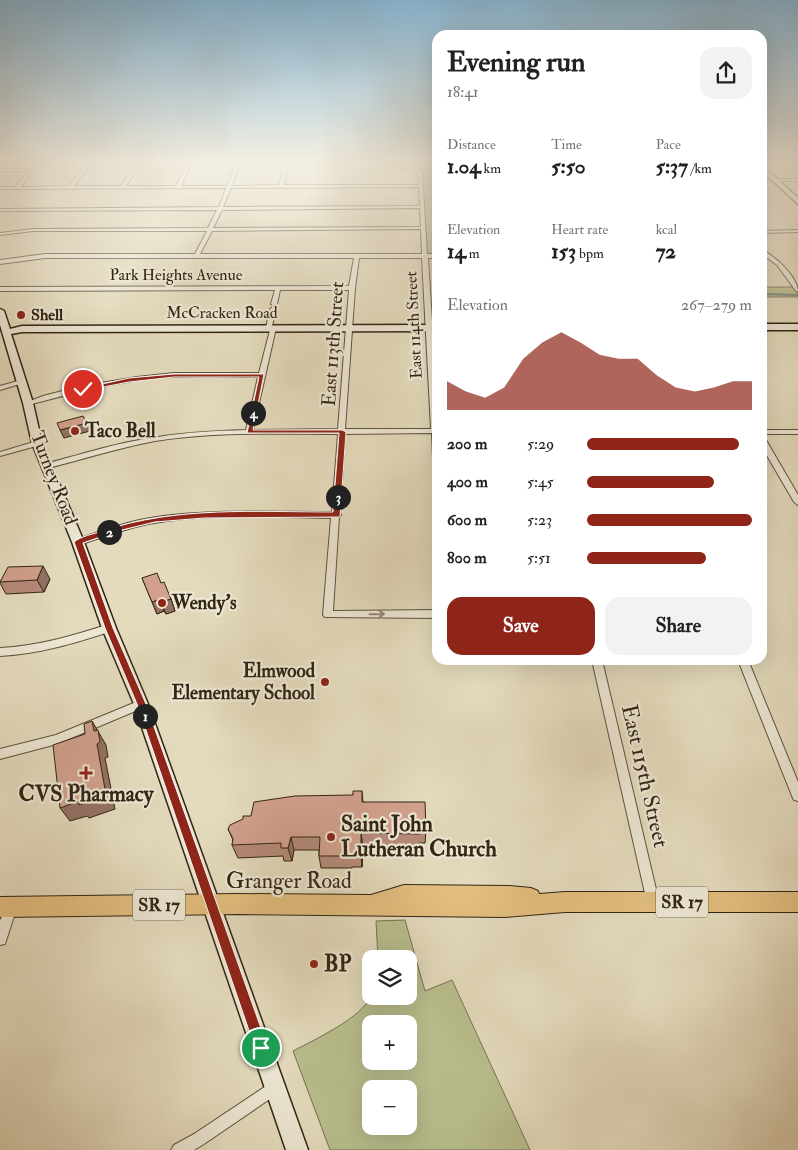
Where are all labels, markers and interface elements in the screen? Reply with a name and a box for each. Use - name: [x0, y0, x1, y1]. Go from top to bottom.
- text: Evening run: [447, 45, 585, 80]
- button: share: [700, 47, 752, 99]
- text: 18:41: [447, 82, 479, 102]
- text: Distance: [447, 136, 496, 153]
- text: Time: [551, 136, 582, 153]
- text: Pace: [656, 136, 681, 153]
- text: 1.04: [447, 153, 481, 180]
- text: 5:50: [551, 153, 586, 180]
- text: 5:37: [656, 153, 688, 180]
- text: km: [481, 160, 501, 177]
- text: /km: [688, 160, 712, 177]
- text: Elevation: [447, 221, 500, 238]
- text: Heart rate: [551, 221, 608, 238]
- text: kcal: [656, 221, 677, 238]
- text: 14: [447, 238, 466, 265]
- text: 153: [551, 238, 576, 265]
- text: 72: [656, 238, 676, 265]
- text: m: [466, 245, 480, 262]
- text: bpm: [576, 245, 604, 262]
- street label: Park Heights Avenue: [110, 265, 243, 285]
- street label: East 114th Street: [401, 271, 427, 379]
- street label: East 113th Street: [317, 281, 349, 407]
- text: Elevation: [447, 295, 508, 315]
- text: 267–279 m: [681, 295, 752, 315]
- street label: McCracken Road: [166, 303, 278, 323]
- place label: Shell: [31, 305, 64, 325]
- marker: Shell: [15, 309, 27, 321]
- pin: [62, 368, 104, 410]
- icon: check: [69, 375, 97, 403]
- pin: 4: [240, 400, 266, 426]
- text: 4: [250, 405, 257, 422]
- place label: Taco Bell: [84, 419, 156, 443]
- marker: Taco Bell: [69, 425, 81, 437]
- street label: Turney Road: [25, 428, 83, 529]
- text: 200 m: [447, 434, 487, 454]
- text: 5:29: [527, 434, 554, 454]
- text: 400 m: [447, 472, 488, 492]
- text: 5:45: [527, 472, 554, 492]
- pin: 3: [326, 484, 350, 510]
- text: 3: [336, 489, 341, 506]
- text: 600 m: [447, 510, 487, 530]
- text: 5:23: [527, 510, 552, 530]
- pin: 2: [96, 520, 122, 544]
- text: 2: [106, 524, 113, 541]
- text: 800 m: [447, 548, 487, 568]
- text: 5:51: [527, 548, 551, 568]
- place label: Wendy's: [171, 591, 237, 616]
- marker: Wendy's: [156, 597, 168, 609]
- button: Save: [447, 597, 595, 655]
- button: Share: [605, 597, 752, 655]
- one-way arrow: [369, 610, 385, 619]
- place label: Elmwood Elementary School: [172, 659, 316, 706]
- marker: Elmwood Elementary School: [319, 676, 331, 688]
- street label: East 115th Street: [615, 702, 675, 850]
- pin: 1: [132, 704, 158, 728]
- text: 1: [143, 708, 148, 725]
- marker: CVS Pharmacy: [80, 767, 92, 779]
- place label: CVS Pharmacy: [19, 780, 155, 809]
- place label: Saint John Lutheran Church: [341, 810, 497, 863]
- marker: Saint John Lutheran Church: [325, 831, 337, 843]
- street label: Granger Road: [226, 867, 352, 895]
- road number: SR 17: [656, 886, 708, 918]
- road number: SR 17: [133, 890, 185, 920]
- place label: BP: [324, 950, 351, 978]
- map controls: [362, 950, 417, 1135]
- button: layers: [362, 950, 417, 1005]
- marker: BP: [308, 958, 320, 970]
- button: +: [362, 1015, 417, 1070]
- pin: [240, 1027, 282, 1069]
- icon: arrive: [247, 1034, 275, 1062]
- button: −: [362, 1080, 417, 1135]

